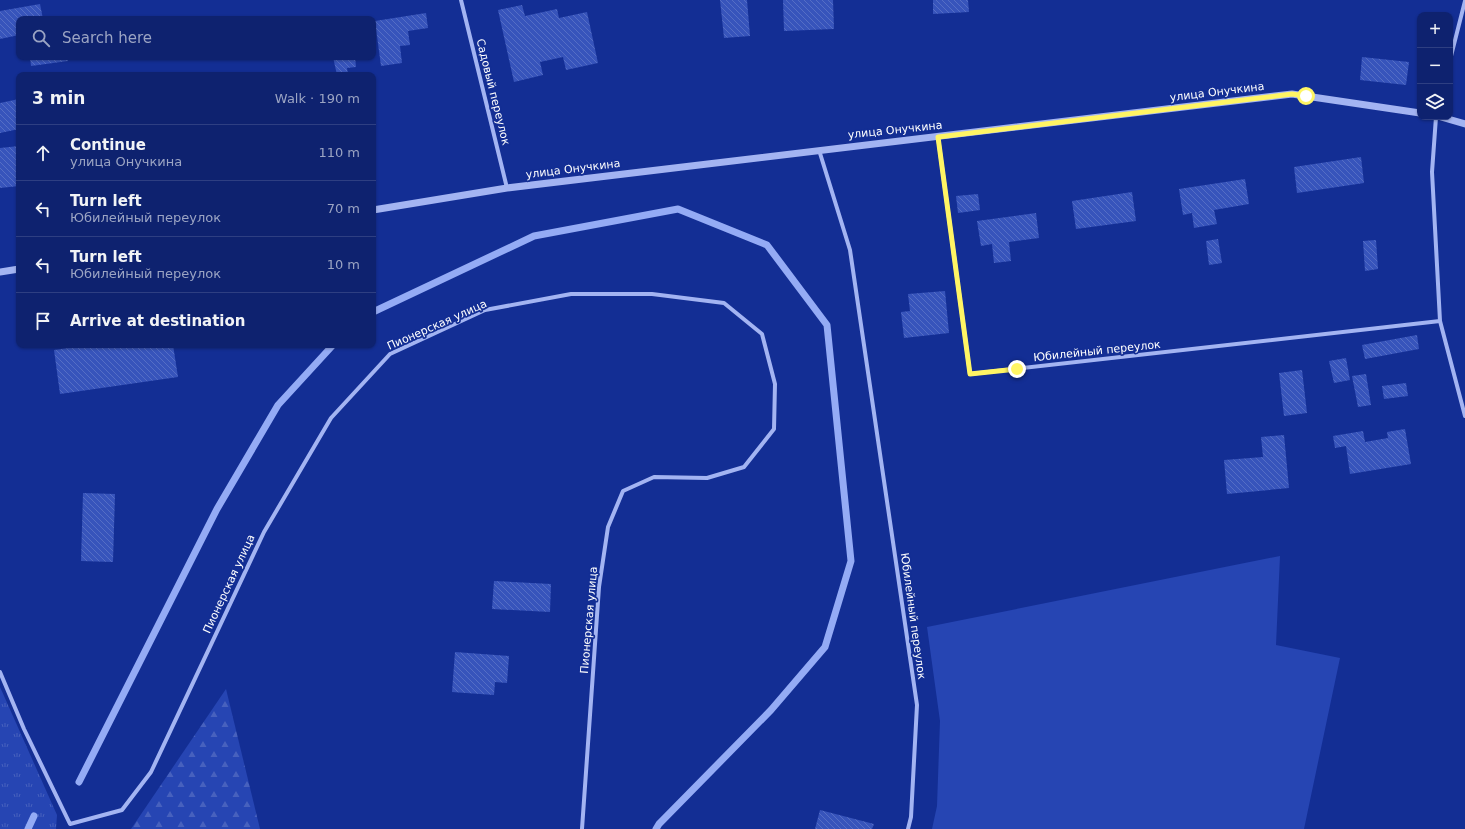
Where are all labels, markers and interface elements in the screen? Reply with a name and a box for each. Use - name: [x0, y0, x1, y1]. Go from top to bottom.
- map controls: [1417, 12, 1453, 120]
- button: +: [1417, 12, 1453, 48]
- search box: [16, 16, 376, 60]
- icon: search: [30, 27, 52, 49]
- text: Search here: [62, 29, 152, 47]
- street label: Садовый переулок: [473, 37, 513, 147]
- button: −: [1417, 48, 1453, 84]
- street label: улица Онучкина: [1169, 80, 1265, 104]
- button: layers: [1417, 84, 1453, 120]
- route start: [1297, 87, 1315, 105]
- text: 3 min: [32, 88, 85, 108]
- text: Walk · 190 m: [275, 91, 360, 106]
- street label: улица Онучкина: [847, 119, 943, 141]
- text: Continue: [70, 136, 146, 154]
- icon: ahead: [32, 142, 54, 164]
- text: 110 m: [318, 145, 360, 160]
- text: улица Онучкина: [70, 154, 182, 169]
- street label: улица Онучкина: [525, 157, 621, 181]
- text: Turn left: [70, 192, 142, 210]
- icon: left: [32, 198, 54, 220]
- text: 70 m: [327, 201, 360, 216]
- text: Юбилейный переулок: [70, 210, 221, 225]
- text: Turn left: [70, 248, 142, 266]
- icon: left: [32, 254, 54, 276]
- text: 10 m: [327, 257, 360, 272]
- text: Юбилейный переулок: [70, 266, 221, 281]
- street label: Пионерская улица: [385, 297, 489, 353]
- icon: arrive: [32, 310, 54, 332]
- text: Arrive at destination: [70, 312, 245, 330]
- street label: Юбилейный переулок: [1033, 338, 1162, 364]
- route end: [1008, 360, 1026, 378]
- street label: Пионерская улица: [200, 533, 258, 635]
- street label: Юбилейный переулок: [898, 552, 928, 681]
- street label: Пионерская улица: [578, 566, 600, 674]

